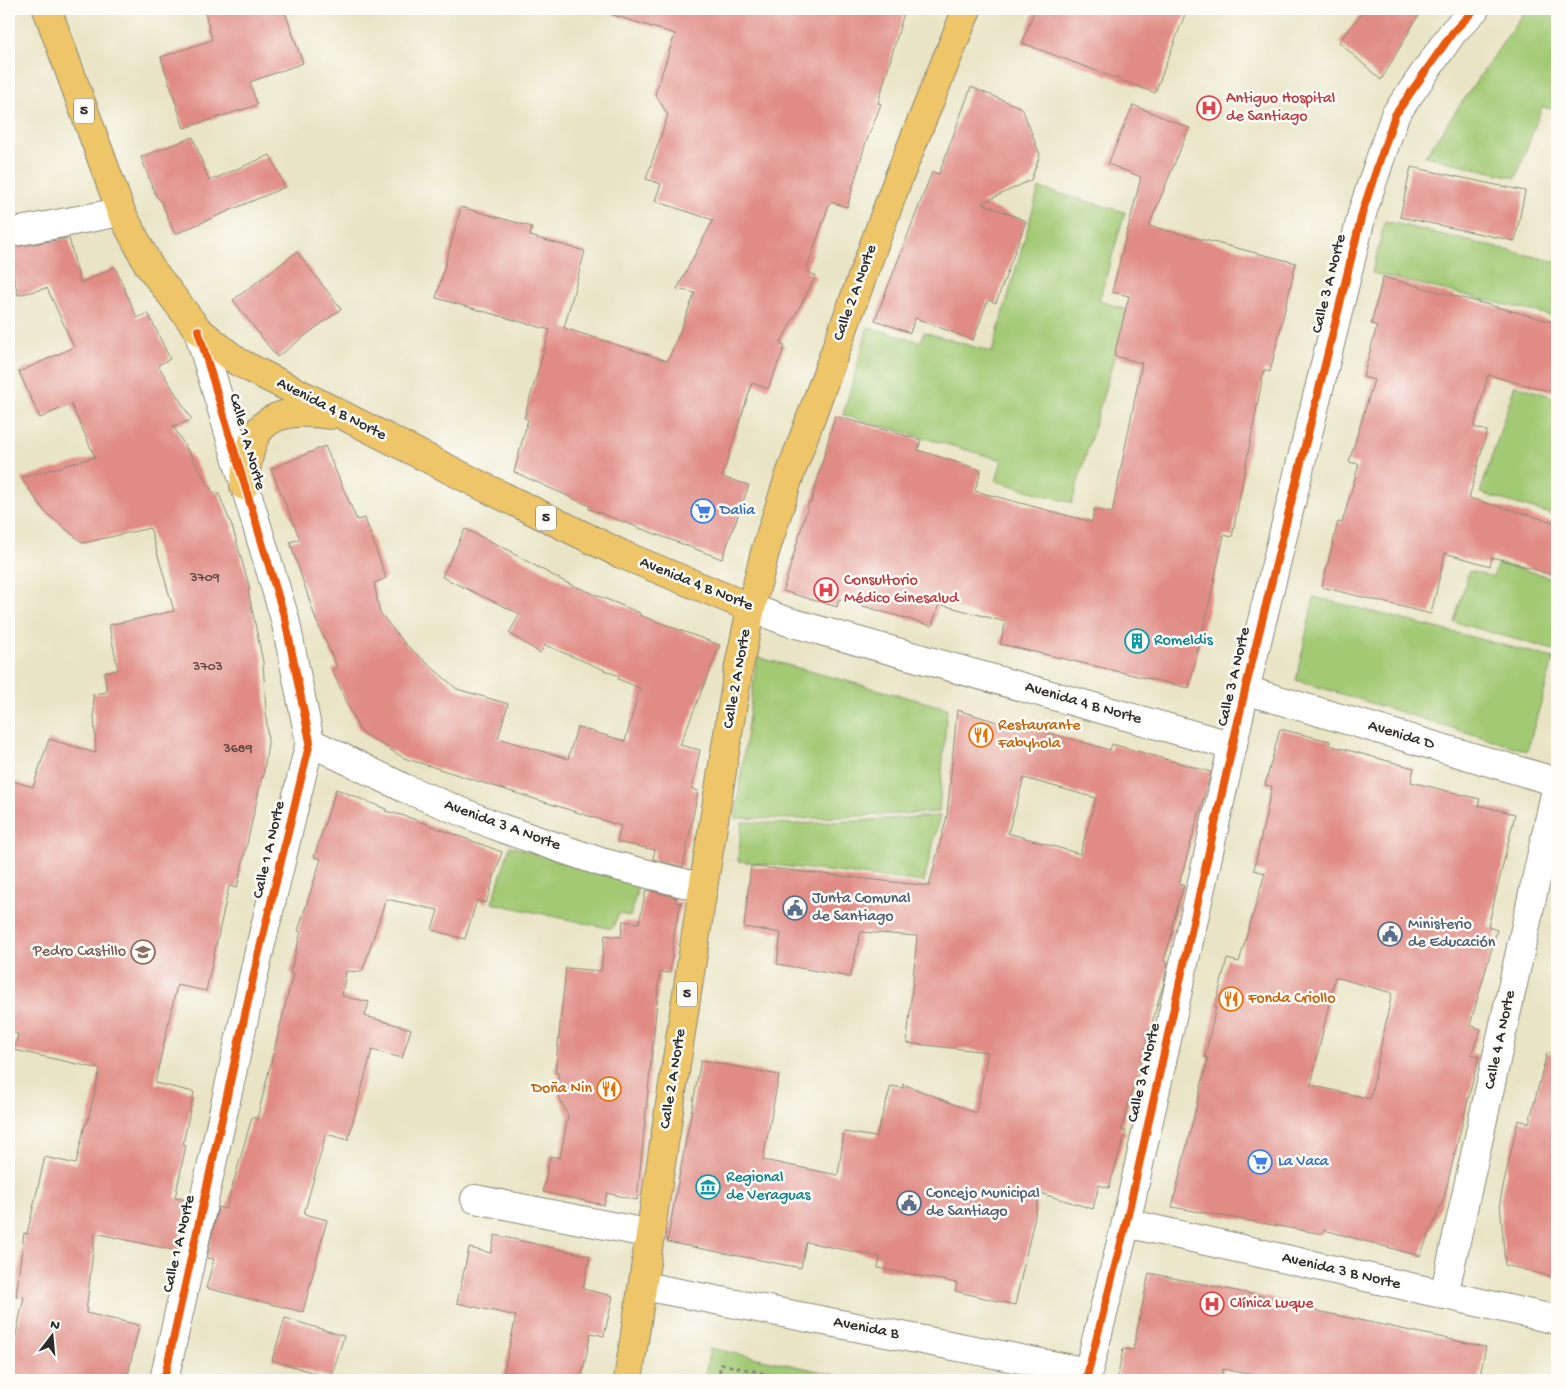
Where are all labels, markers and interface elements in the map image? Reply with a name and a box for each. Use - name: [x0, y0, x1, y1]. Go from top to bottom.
- place label: Antiguo Hospital de Santiago: [1226, 90, 1335, 127]
- hospital icon: Antiguo Hospital de Santiago: [1196, 95, 1222, 121]
- road number: 5: [74, 98, 94, 124]
- street label: Calle 3 A Norte: [1309, 232, 1352, 335]
- street label: Calle 2 A Norte: [830, 242, 882, 344]
- street label: Avenida 4 B Norte: [273, 374, 390, 446]
- street label: Calle 1 A Norte: [223, 392, 269, 493]
- supermarket icon: Dalia: [690, 498, 716, 524]
- place label: Dalia: [719, 502, 756, 521]
- road number: 5: [536, 506, 556, 530]
- street label: Avenida 4 B Norte: [637, 554, 756, 617]
- house number: 3709: [189, 570, 220, 587]
- place label: Consultorio Médico Ginesalud: [844, 572, 960, 609]
- hospital icon: Consultorio Médico Ginesalud: [813, 577, 839, 603]
- street label: Calle 3 A Norte: [1214, 625, 1256, 728]
- street label: Calle 2 A Norte: [720, 627, 756, 730]
- building icon: Romeldis: [1124, 628, 1150, 654]
- place label: Romeldis: [1154, 632, 1214, 651]
- house number: 3703: [192, 659, 223, 676]
- street label: Avenida 4 B Norte: [1023, 678, 1144, 730]
- place label: Restaurante Fabyhola: [997, 717, 1081, 754]
- street label: Avenida D: [1366, 717, 1437, 755]
- restaurant icon: Restaurante Fabyhola: [968, 722, 994, 748]
- house number: 3689: [222, 741, 253, 758]
- street label: Avenida 3 A Norte: [441, 796, 563, 856]
- street label: Calle 1 A Norte: [250, 799, 291, 901]
- place label: Junta Comunal de Santiago: [812, 890, 911, 927]
- public building icon: Junta Comunal de Santiago: [782, 895, 808, 921]
- place label: Ministerio de Educación: [1408, 916, 1496, 953]
- public building icon: Ministerio de Educación: [1377, 921, 1403, 947]
- school or university icon: Pedro Castillo: [130, 939, 156, 965]
- place label: Pedro Castillo: [32, 943, 126, 962]
- road number: 5: [677, 982, 697, 1006]
- restaurant icon: Fonda Criollo: [1218, 986, 1244, 1012]
- street label: Calle 4 A Norte: [1481, 988, 1521, 1091]
- place label: Fonda Criollo: [1247, 990, 1336, 1009]
- street label: Calle 3 A Norte: [1124, 1021, 1166, 1124]
- street label: Calle 2 A Norte: [657, 1027, 691, 1130]
- restaurant icon: Doña Nin: [596, 1076, 622, 1102]
- place label: Doña Nin: [530, 1080, 592, 1099]
- supermarket icon: La Vaca: [1247, 1149, 1273, 1175]
- place label: La Vaca: [1278, 1153, 1330, 1172]
- place label: Regional de Veraguas: [726, 1169, 812, 1206]
- museum icon: Regional de Veraguas: [695, 1174, 721, 1200]
- place label: Concejo Municipal de Santiago: [926, 1185, 1040, 1222]
- public building icon: Concejo Municipal de Santiago: [896, 1190, 922, 1216]
- street label: Calle 1 A Norte: [160, 1193, 201, 1295]
- street label: Avenida 3 B Norte: [1280, 1249, 1403, 1295]
- hospital icon: Clínica Luque: [1199, 1291, 1225, 1317]
- place label: Clínica Luque: [1230, 1295, 1314, 1314]
- north arrow: [28, 1312, 78, 1362]
- street label: Avenida B: [832, 1313, 901, 1345]
- text: N: [48, 1316, 62, 1335]

